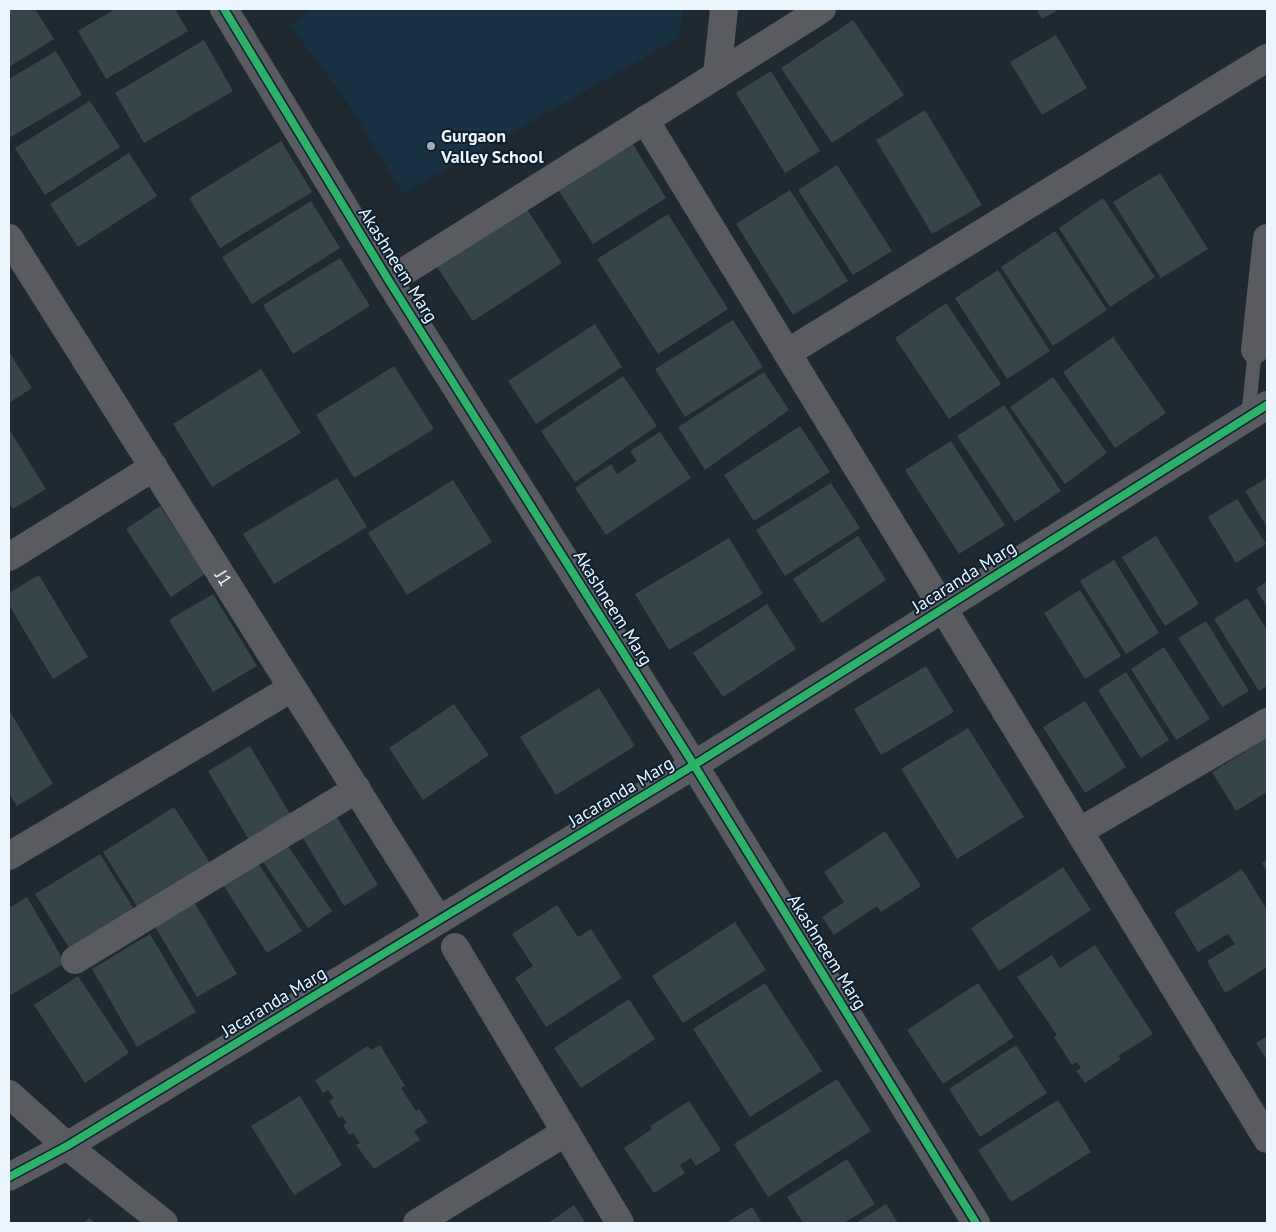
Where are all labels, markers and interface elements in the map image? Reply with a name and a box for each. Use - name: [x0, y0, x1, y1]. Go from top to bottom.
- place label: Gurgaon Valley School: [440, 124, 544, 168]
- marker: Gurgaon Valley School: [425, 140, 437, 152]
- street label: Akashneem Marg: [354, 203, 443, 327]
- street label: Jacaranda Marg: [907, 535, 1020, 618]
- street label: Akashneem Marg: [569, 546, 658, 670]
- street label: J1: [209, 565, 237, 590]
- street label: Jacaranda Marg: [563, 751, 677, 832]
- street label: Akashneem Marg: [783, 890, 872, 1014]
- street label: Jacaranda Marg: [216, 961, 330, 1042]

